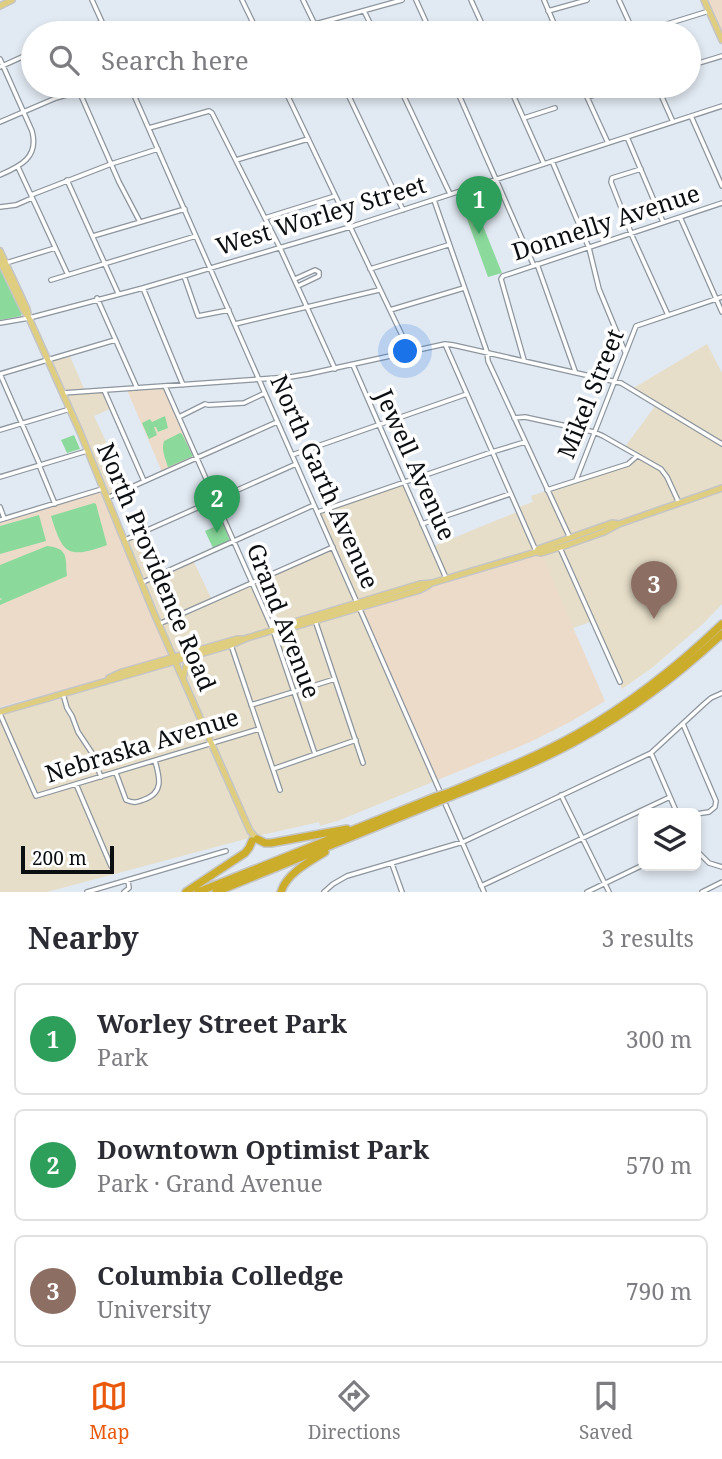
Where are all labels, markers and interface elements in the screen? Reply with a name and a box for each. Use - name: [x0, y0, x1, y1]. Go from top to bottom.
- search box: [21, 21, 701, 98]
- icon: search: [45, 41, 83, 79]
- text: Search here: [101, 42, 249, 78]
- street label: West Worley Street: [212, 167, 430, 262]
- pin: 1: [456, 176, 502, 234]
- street label: Donnelly Avenue: [507, 176, 704, 267]
- street label: Mikel Street: [549, 324, 631, 463]
- your location: [388, 334, 422, 368]
- street label: North Garth Avenue: [263, 369, 387, 594]
- street label: Jewell Avenue: [368, 383, 464, 545]
- street label: North Providence Road: [90, 437, 225, 696]
- pin: 2: [194, 475, 240, 533]
- street label: Grand Avenue: [240, 538, 329, 703]
- pin: 3: [631, 561, 677, 619]
- street label: Nebraska Avenue: [41, 699, 242, 790]
- map controls: [638, 808, 701, 871]
- button: layers: [638, 808, 701, 871]
- scale bar: [21, 843, 114, 875]
- text: 200 m: [32, 845, 87, 871]
- text: Nearby: [28, 917, 139, 958]
- text: 3 results: [601, 922, 694, 954]
- text: Worley Street Park: [97, 1005, 347, 1041]
- text: 1: [47, 1023, 60, 1055]
- text: 300 m: [626, 1023, 692, 1055]
- text: Park: [97, 1041, 148, 1073]
- text: Downtown Optimist Park: [97, 1131, 429, 1167]
- text: 2: [47, 1149, 60, 1181]
- text: 570 m: [626, 1149, 692, 1181]
- text: Park · Grand Avenue: [97, 1167, 323, 1199]
- text: Columbia Colledge: [97, 1257, 344, 1293]
- text: 3: [47, 1275, 60, 1307]
- text: 790 m: [626, 1275, 692, 1307]
- text: University: [97, 1293, 211, 1325]
- tab: Map: [89, 1377, 129, 1445]
- tab: Directions: [308, 1377, 401, 1445]
- tab: Saved: [579, 1377, 633, 1445]

